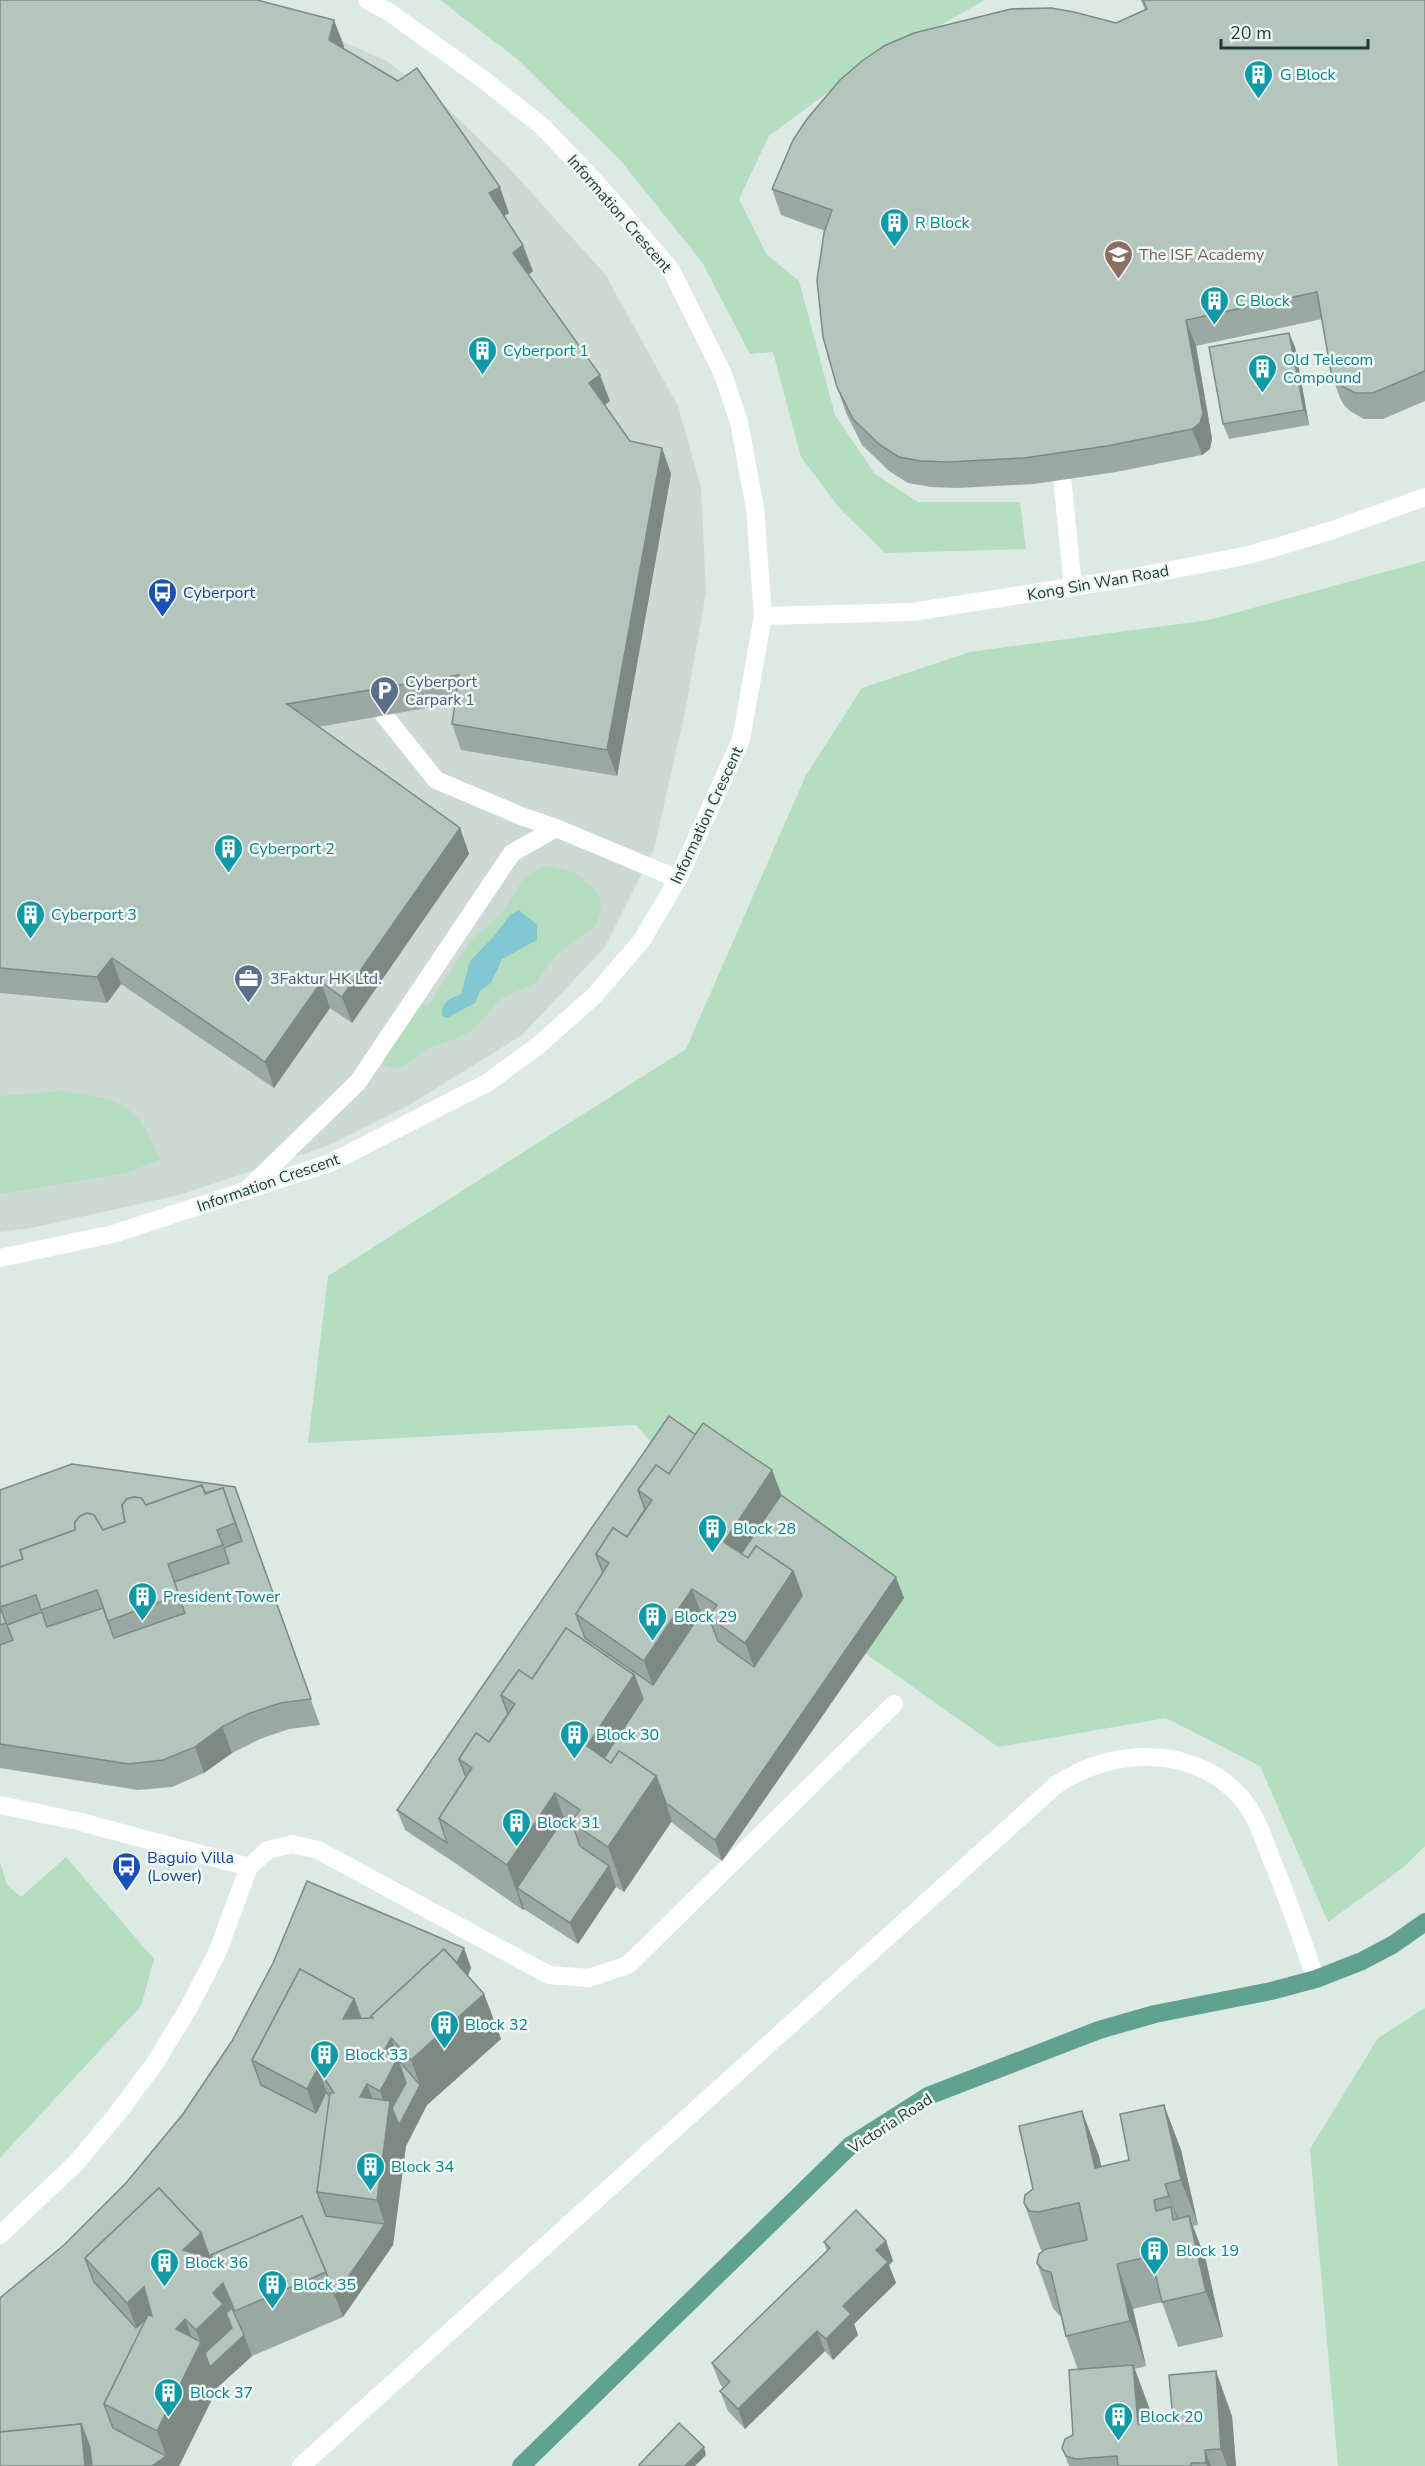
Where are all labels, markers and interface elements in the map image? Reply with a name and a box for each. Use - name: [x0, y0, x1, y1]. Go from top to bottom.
- scale bar: [1221, 12, 1368, 50]
- text: 20 m: [1230, 21, 1272, 45]
- building icon: G Block: [1243, 58, 1275, 100]
- place label: G Block: [1280, 64, 1337, 86]
- street label: Information Crescent: [562, 150, 677, 278]
- building icon: R Block: [878, 206, 910, 248]
- place label: R Block: [915, 212, 971, 234]
- school or university icon: The ISF Academy: [1102, 238, 1134, 280]
- place label: The ISF Academy: [1139, 244, 1265, 266]
- building icon: C Block: [1198, 284, 1230, 326]
- place label: C Block: [1235, 290, 1291, 312]
- building icon: Cyberport 1: [466, 334, 498, 376]
- place label: Cyberport 1: [503, 340, 589, 362]
- place label: Old Telecom Compound: [1283, 349, 1373, 389]
- building icon: Old Telecom Compound: [1246, 352, 1278, 394]
- street label: Kong Sin Wan Road: [1026, 560, 1171, 606]
- bus stop icon: Cyberport: [146, 576, 178, 618]
- place label: Cyberport: [183, 582, 256, 604]
- place label: Cyberport Carpark 1: [405, 671, 478, 711]
- parking icon: Cyberport Carpark 1: [368, 674, 400, 716]
- street label: Information Crescent: [665, 743, 749, 888]
- building icon: Cyberport 2: [212, 832, 244, 874]
- place label: Cyberport 2: [249, 838, 335, 860]
- building icon: Cyberport 3: [14, 898, 46, 940]
- place label: Cyberport 3: [51, 904, 137, 926]
- office icon: 3Faktur HK Ltd.: [233, 962, 265, 1004]
- place label: 3Faktur HK Ltd.: [270, 968, 382, 990]
- street label: Information Crescent: [194, 1148, 343, 1218]
- building icon: Block 28: [696, 1512, 728, 1554]
- place label: Block 28: [733, 1518, 796, 1540]
- building icon: President Tower: [126, 1580, 158, 1622]
- place label: President Tower: [163, 1586, 280, 1608]
- building icon: Block 29: [637, 1600, 669, 1642]
- place label: Block 29: [674, 1606, 737, 1628]
- building icon: Block 30: [559, 1718, 591, 1760]
- place label: Block 30: [596, 1724, 659, 1746]
- building icon: Block 31: [500, 1806, 532, 1848]
- place label: Block 31: [537, 1812, 600, 1834]
- place label: Baguio Villa (Lower): [147, 1847, 234, 1887]
- bus stop icon: Baguio Villa (Lower): [110, 1850, 142, 1892]
- building icon: Block 32: [428, 2008, 460, 2050]
- place label: Block 32: [465, 2014, 528, 2036]
- building icon: Block 33: [308, 2038, 340, 2080]
- place label: Block 33: [345, 2044, 408, 2066]
- street label: Victoria Road: [844, 2089, 937, 2160]
- building icon: Block 34: [354, 2150, 386, 2192]
- place label: Block 34: [391, 2156, 454, 2178]
- building icon: Block 19: [1139, 2234, 1171, 2276]
- place label: Block 19: [1176, 2240, 1239, 2262]
- building icon: Block 36: [148, 2246, 180, 2288]
- place label: Block 36: [185, 2252, 248, 2274]
- building icon: Block 35: [256, 2268, 288, 2310]
- place label: Block 35: [293, 2274, 356, 2296]
- building icon: Block 37: [153, 2376, 185, 2418]
- place label: Block 37: [190, 2382, 253, 2404]
- building icon: Block 20: [1103, 2400, 1135, 2442]
- place label: Block 20: [1140, 2406, 1203, 2428]

